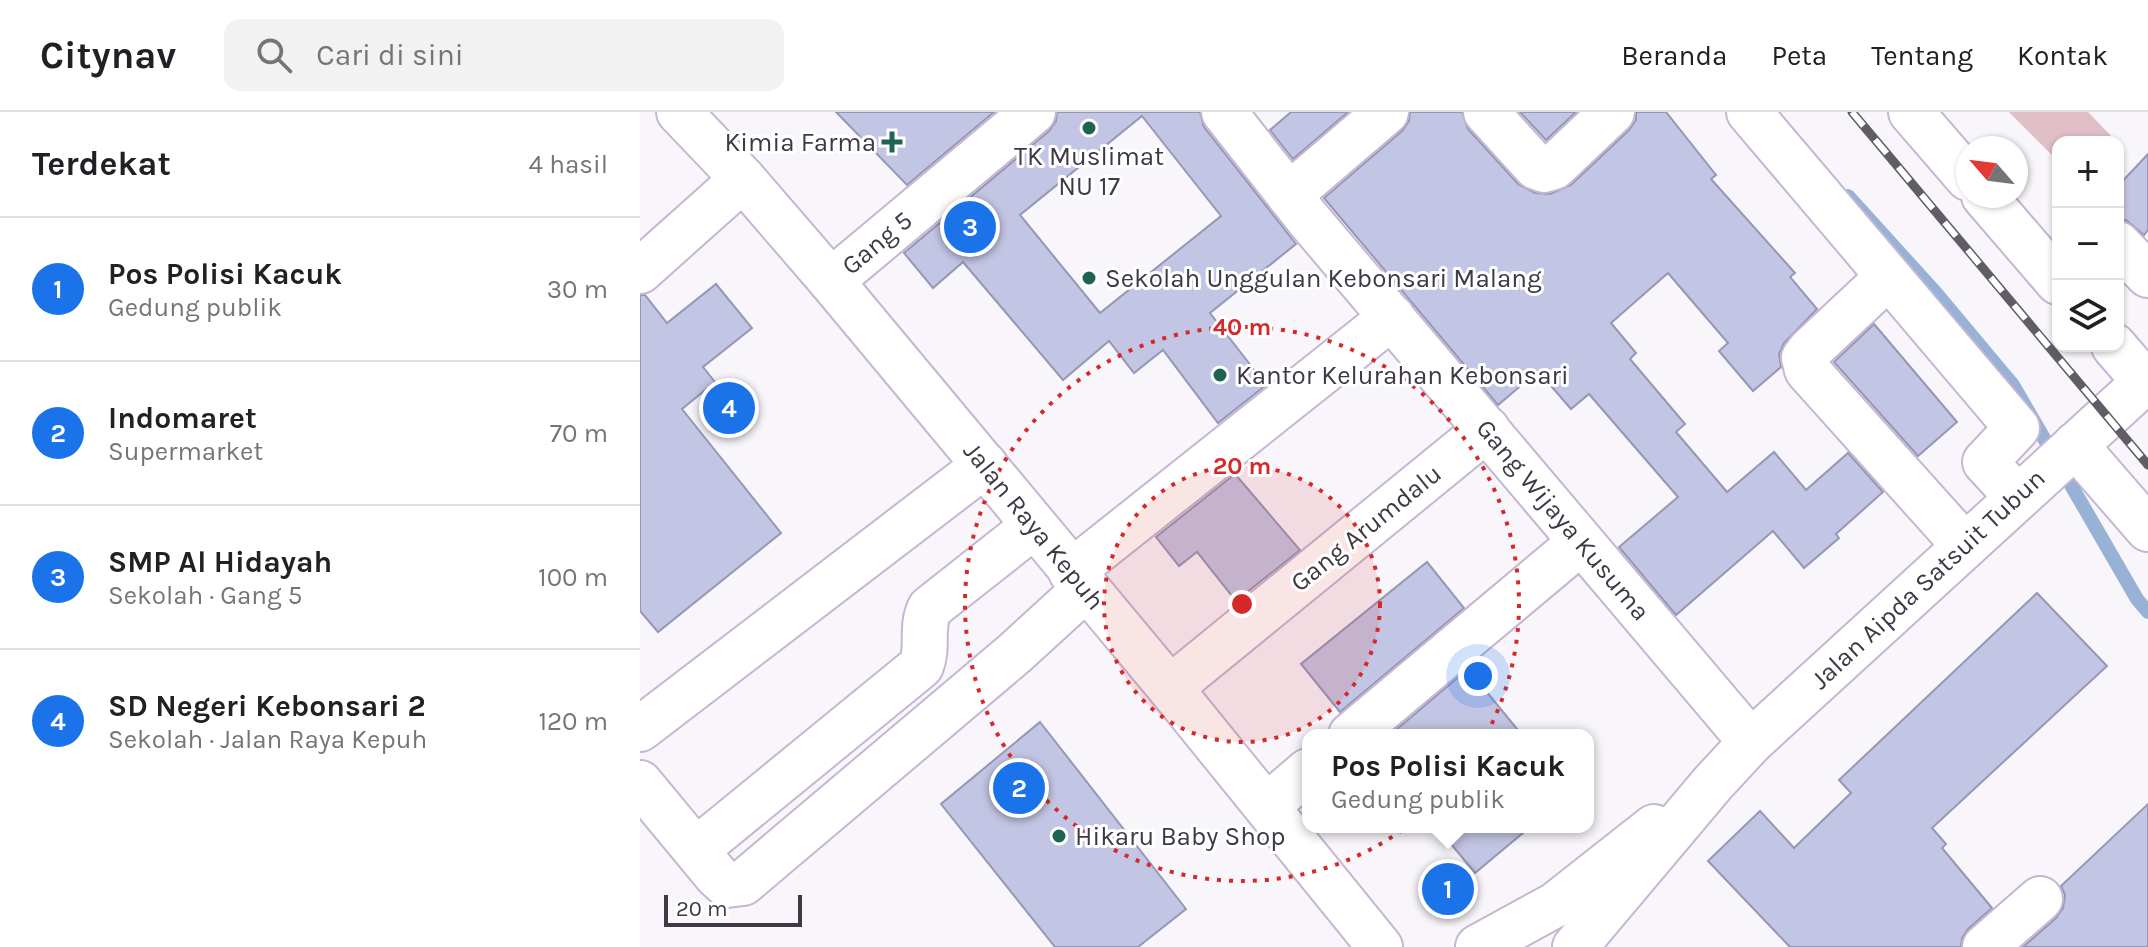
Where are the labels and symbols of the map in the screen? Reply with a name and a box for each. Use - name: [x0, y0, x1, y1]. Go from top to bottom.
- marker: TK Muslimat NU 17: [1080, 119, 1098, 137]
- place label: Kimia Farma: [725, 127, 876, 158]
- marker: Kimia Farma: [883, 133, 901, 151]
- north arrow: [1956, 136, 2028, 208]
- place label: TK Muslimat NU 17: [1014, 141, 1164, 202]
- pin: 3: [944, 197, 996, 257]
- street label: Gang 5: [836, 205, 918, 281]
- place label: Sekolah Unggulan Kebonsari Malang: [1105, 263, 1542, 294]
- marker: Sekolah Unggulan Kebonsari Malang: [1080, 269, 1098, 287]
- text: 40 m: [1213, 313, 1271, 341]
- place label: Kantor Kelurahan Kebonsari: [1236, 360, 1569, 391]
- marker: Kantor Kelurahan Kebonsari: [1211, 366, 1229, 384]
- pin: 4: [703, 378, 755, 438]
- street label: Gang Wijaya Kusuma: [1470, 413, 1656, 627]
- street label: Jalan Raya Kepuh: [957, 436, 1111, 616]
- text: 20 m: [1213, 452, 1271, 480]
- street label: Gang Arumdalu: [1284, 458, 1448, 598]
- street label: Jalan Aipda Satsuit Tubun: [1805, 462, 2051, 696]
- centre of rings: [1228, 590, 1256, 618]
- your location: [1458, 656, 1498, 696]
- pin: 2: [993, 758, 1045, 818]
- place label: Hikaru Baby Shop: [1075, 821, 1285, 852]
- marker: Hikaru Baby Shop: [1050, 827, 1068, 845]
- pin: 1: [1422, 859, 1474, 919]
- scale bar: [664, 891, 802, 927]

